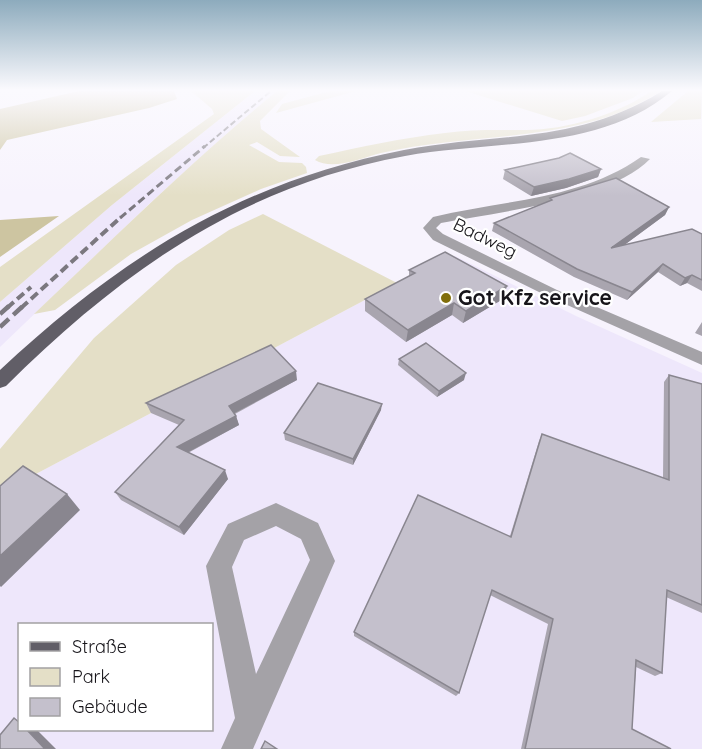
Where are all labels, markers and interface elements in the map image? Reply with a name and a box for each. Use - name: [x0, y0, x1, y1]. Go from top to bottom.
- street label: Badweg: [449, 212, 521, 263]
- place label: Got Kfz service: [458, 284, 612, 310]
- marker: Got Kfz service: [439, 291, 453, 305]
- legend: [18, 623, 213, 731]
- text: Straße: [72, 635, 127, 658]
- text: Park: [72, 665, 110, 688]
- text: Gebäude: [72, 695, 148, 718]

